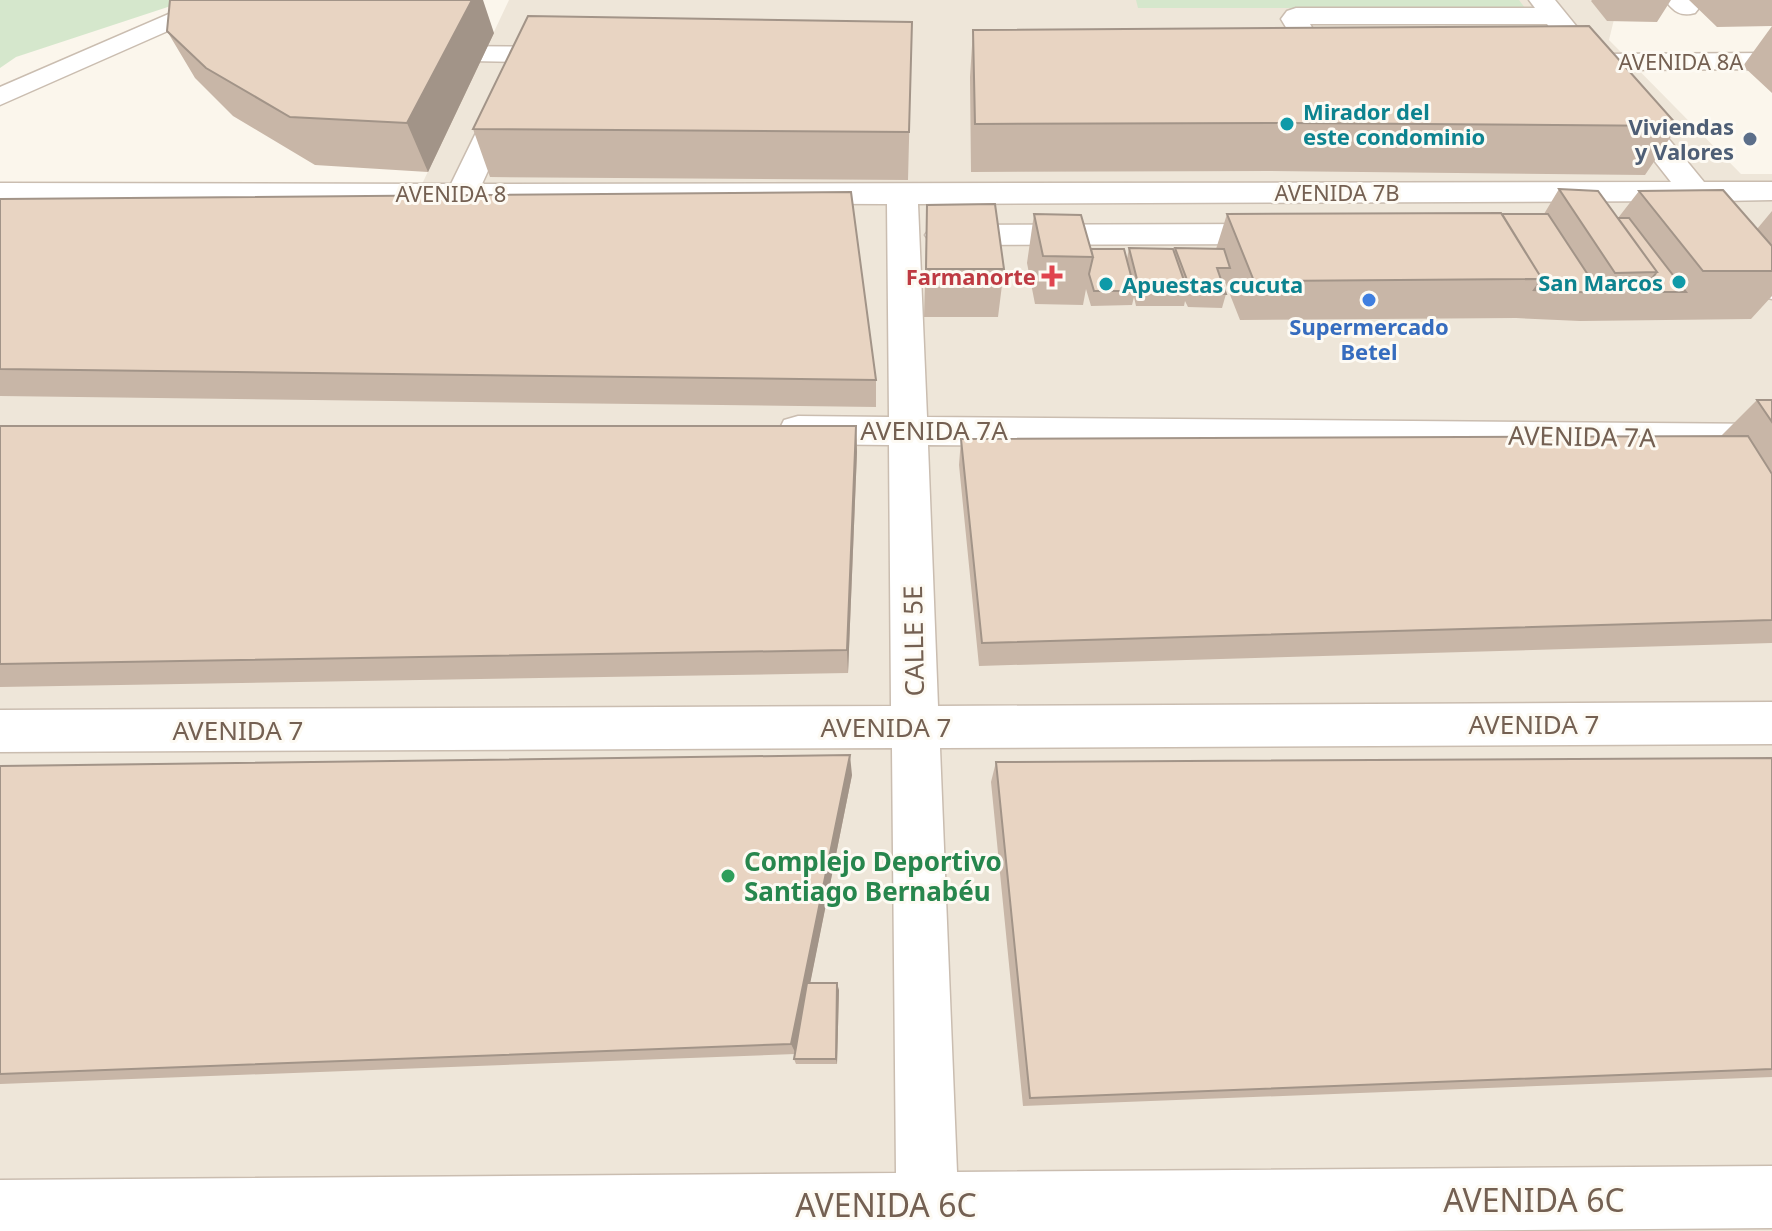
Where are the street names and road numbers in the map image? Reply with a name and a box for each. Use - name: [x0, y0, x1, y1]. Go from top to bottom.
- street label: AVENIDA 8A: [1619, 46, 1744, 76]
- street label: AVENIDA 7B: [1274, 177, 1400, 207]
- street label: AVENIDA 8: [396, 178, 506, 208]
- street label: AVENIDA 7A: [860, 412, 1008, 448]
- street label: AVENIDA 7A: [1508, 417, 1656, 455]
- street label: CALLE 5E: [894, 585, 932, 697]
- street label: AVENIDA 7: [1469, 706, 1599, 742]
- street label: AVENIDA 7: [821, 709, 951, 745]
- street label: AVENIDA 7: [173, 712, 303, 748]
- street label: AVENIDA 6C: [1443, 1178, 1625, 1221]
- street label: AVENIDA 6C: [795, 1183, 977, 1226]

